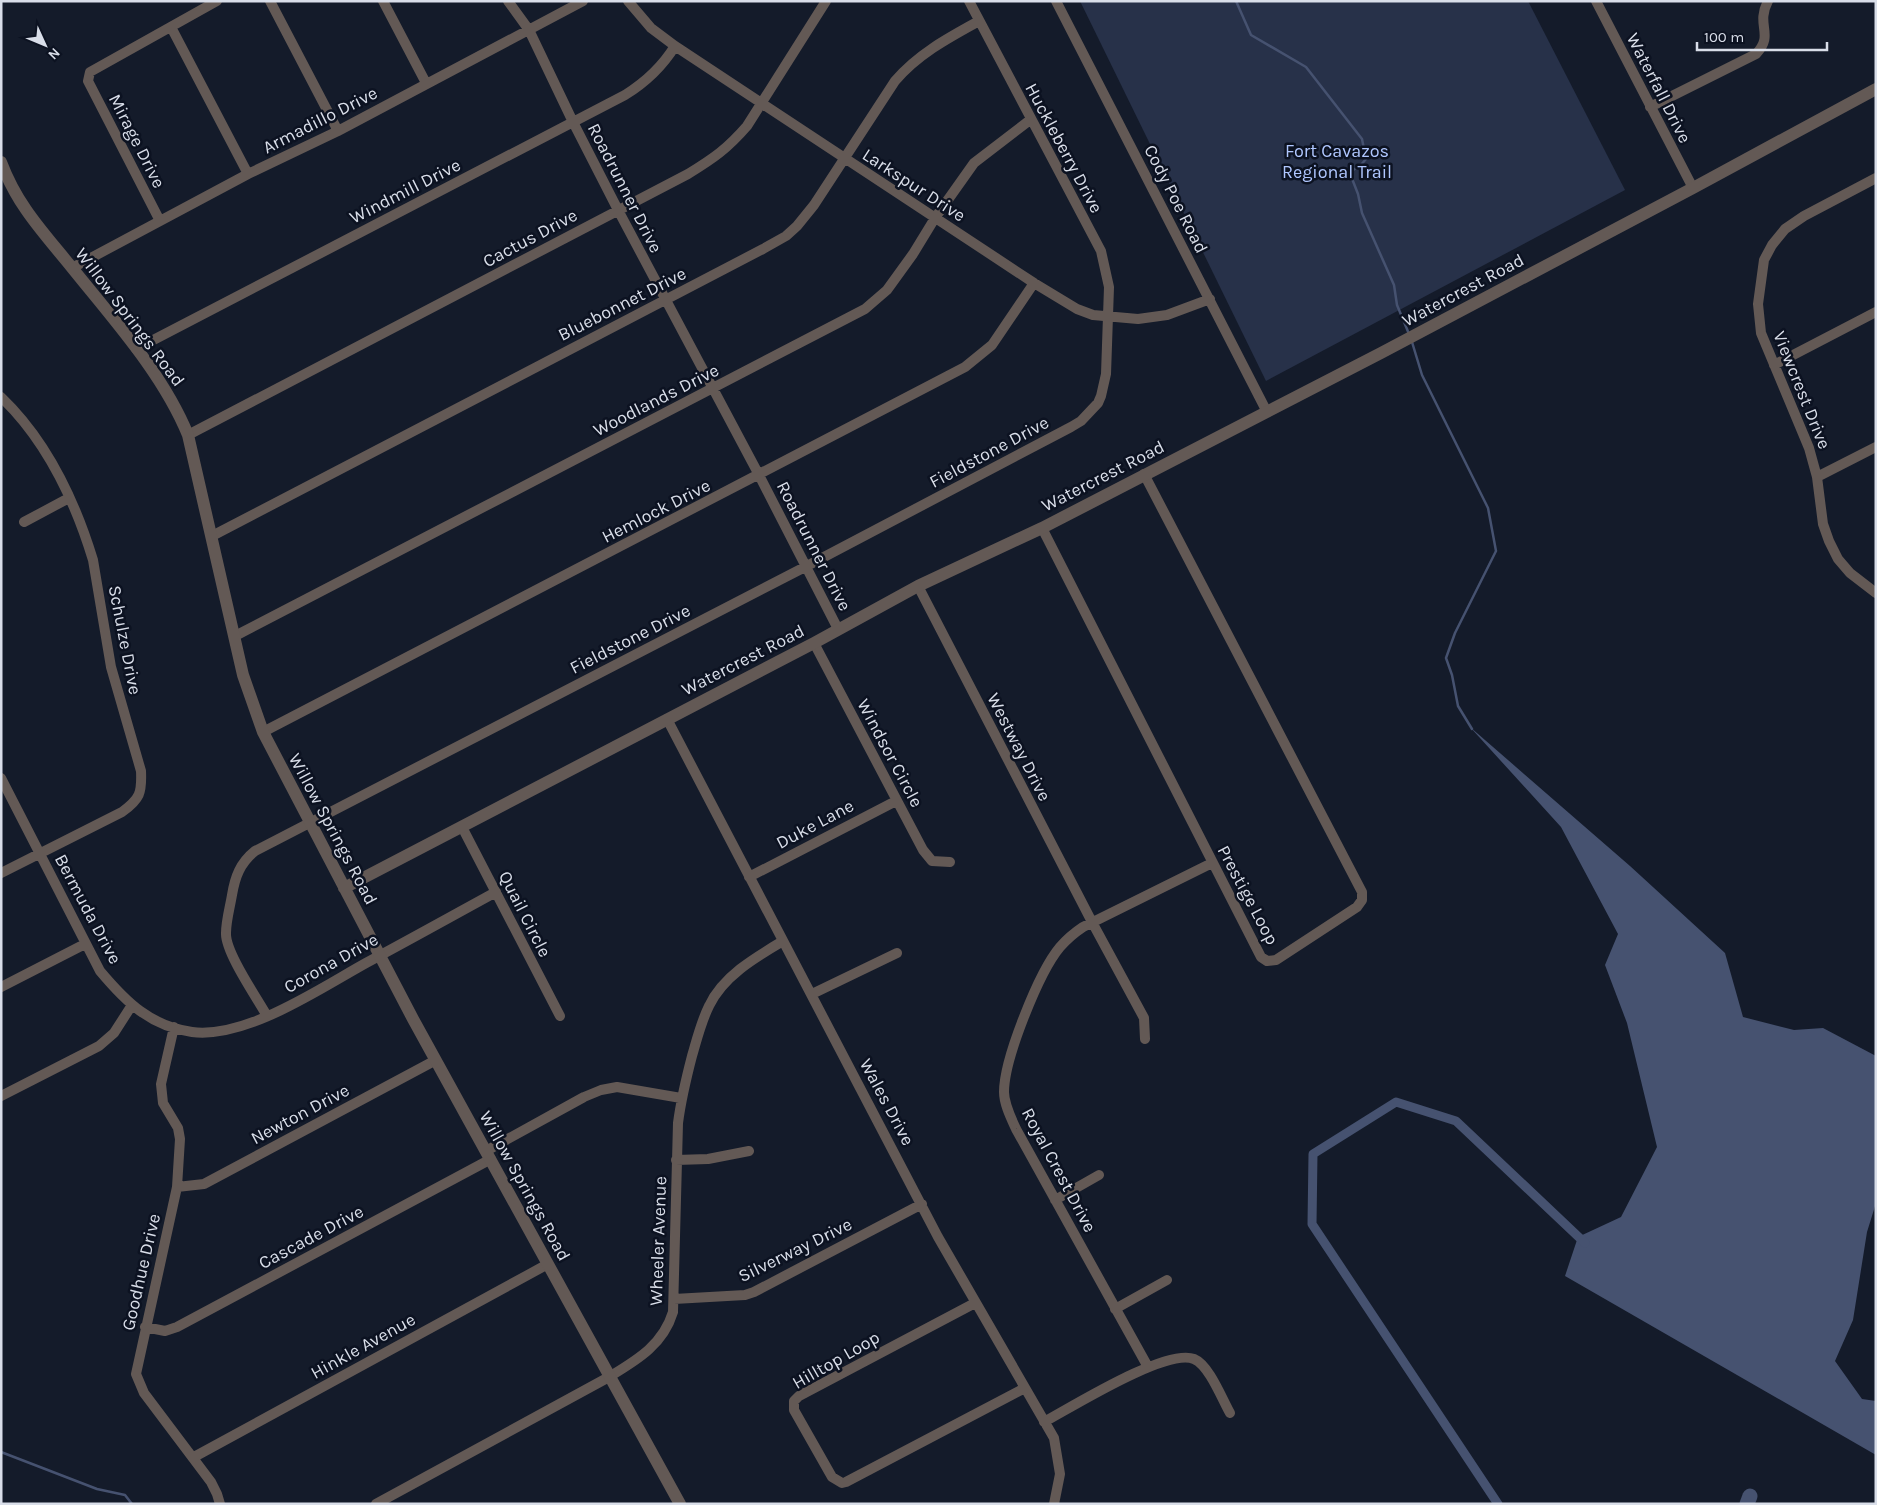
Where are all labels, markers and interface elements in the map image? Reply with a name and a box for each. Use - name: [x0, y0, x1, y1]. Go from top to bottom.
- north arrow: [20, 20, 70, 70]
- scale bar: [1697, 20, 1827, 52]
- text: 100 m: [1704, 28, 1744, 46]
- street label: Waterfall Drive: [1622, 29, 1696, 147]
- text: N: [44, 44, 64, 63]
- street label: Huckleberry Drive: [1020, 79, 1108, 217]
- street label: Armadillo Drive: [259, 82, 381, 158]
- street label: Mirage Drive: [104, 90, 170, 192]
- street label: Roadrunner Drive: [583, 119, 667, 257]
- park label: Fort Cavazos Regional Trail: [1282, 140, 1392, 183]
- street label: Cody Poe Road: [1139, 141, 1213, 257]
- street label: Larkspur Drive: [858, 143, 970, 227]
- street label: Windmill Drive: [346, 154, 464, 228]
- street label: Cactus Drive: [479, 204, 581, 272]
- street label: Willow Springs Road: [71, 243, 189, 391]
- street label: Watercrest Road: [1398, 249, 1528, 331]
- street label: Bluebonnet Drive: [554, 262, 690, 346]
- street label: Viewcrest Drive: [1768, 328, 1836, 452]
- street label: Woodlands Drive: [589, 359, 723, 441]
- street label: Fieldstone Drive: [925, 411, 1053, 493]
- street label: Watercrest Road: [1038, 436, 1168, 516]
- street label: Hemlock Drive: [598, 474, 714, 548]
- street label: Roadrunner Drive: [772, 477, 856, 615]
- street label: Schulze Drive: [104, 583, 146, 697]
- street label: Fieldstone Drive: [566, 599, 694, 679]
- street label: Watercrest Road: [678, 620, 808, 700]
- street label: Westway Drive: [982, 689, 1056, 805]
- street label: Windsor Circle: [852, 695, 928, 811]
- street label: Willow Springs Road: [284, 750, 382, 908]
- street label: Duke Lane: [772, 794, 858, 854]
- street label: Prestige Loop: [1213, 841, 1283, 949]
- street label: Bermuda Drive: [50, 850, 126, 968]
- street label: Quail Circle: [494, 867, 556, 961]
- street label: Corona Drive: [280, 928, 382, 998]
- street label: Wales Drive: [855, 1055, 919, 1149]
- street label: Newton Drive: [247, 1079, 353, 1149]
- street label: Royal Crest Drive: [1017, 1104, 1101, 1236]
- street label: Willow Springs Road: [475, 1107, 575, 1265]
- street label: Wheeler Avenue: [645, 1176, 671, 1306]
- street label: Cascade Drive: [255, 1200, 367, 1274]
- street label: Goodhue Drive: [117, 1211, 165, 1333]
- street label: Silverway Drive: [735, 1213, 855, 1287]
- street label: Hinkle Avenue: [307, 1308, 419, 1384]
- street label: Hilltop Loop: [788, 1326, 884, 1394]

